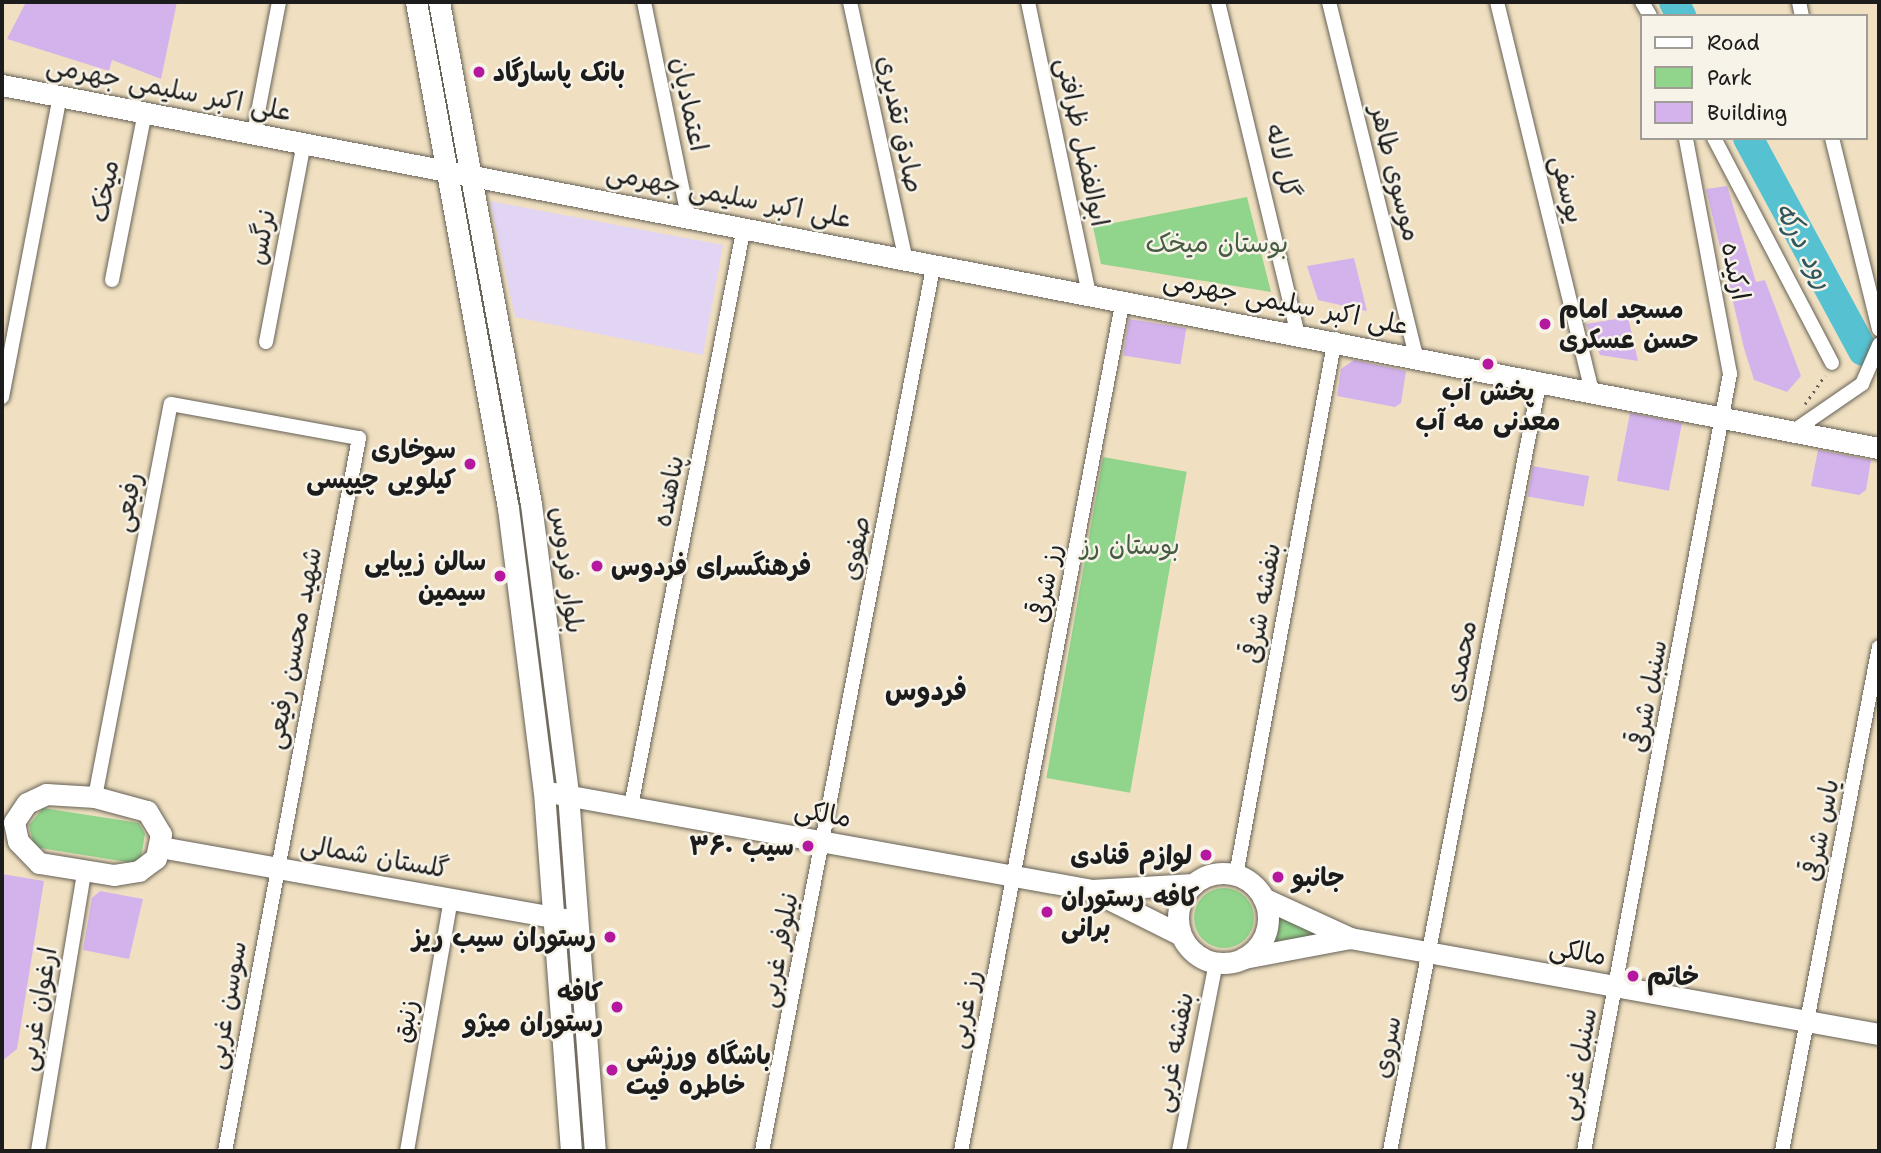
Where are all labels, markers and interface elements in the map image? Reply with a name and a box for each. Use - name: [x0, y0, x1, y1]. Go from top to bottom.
- legend: [1640, 14, 1867, 140]
- text: Road: [1707, 29, 1760, 57]
- street label: علی اکبر سلیمی جهرمی: [44, 49, 294, 127]
- street label: صادق تقدیری: [871, 52, 931, 196]
- street label: اعتمادیان: [665, 54, 715, 154]
- street label: ابوالفضل ظرافتی: [1050, 55, 1116, 229]
- place label: بانک پاسارگاد: [493, 56, 625, 88]
- marker: بانک پاسارگاد: [471, 64, 487, 80]
- text: Park: [1707, 64, 1752, 92]
- text: Building: [1707, 99, 1787, 127]
- street label: موسوی طاهر: [1364, 102, 1428, 244]
- street label: گل لاله: [1259, 121, 1307, 201]
- street label: یوسفی: [1545, 152, 1591, 226]
- street label: علی اکبر سلیمی جهرمی: [604, 156, 854, 234]
- street label: میخک: [83, 157, 125, 225]
- water label: رود درکه: [1768, 196, 1842, 294]
- street label: نرگس: [240, 207, 282, 267]
- park label: بوستان میخک: [1146, 227, 1288, 259]
- street label: ارکیده: [1715, 239, 1757, 303]
- street label: علی اکبر سلیمی جهرمی: [1161, 263, 1411, 341]
- place label: مسجد امام حسن عسکری: [1559, 293, 1699, 354]
- marker: مسجد امام حسن عسکری: [1537, 316, 1553, 332]
- marker: پخش آب معدنی مه آب: [1480, 356, 1496, 372]
- place label: پخش آب معدنی مه آب: [1416, 375, 1560, 436]
- place label: سوخاری كيلويی چيپسی: [306, 433, 456, 494]
- street label: پناهنده: [646, 453, 690, 529]
- marker: سوخاری كيلويی چيپسی: [462, 456, 478, 472]
- street label: رفیعی: [106, 469, 148, 535]
- street label: بلوار فردوس: [545, 505, 591, 635]
- street label: صفوی: [833, 513, 877, 583]
- park label: بوستان رز: [1080, 529, 1180, 561]
- street label: بنفشه شرقی: [1235, 540, 1287, 666]
- street label: رز شرقی: [1022, 541, 1068, 625]
- street label: شهید محسن رفیعی: [258, 544, 328, 752]
- place label: سالن زیبایی سیمین: [364, 545, 486, 606]
- place label: فرهنگسرای فردوس: [611, 550, 811, 582]
- marker: فرهنگسرای فردوس: [589, 558, 605, 574]
- marker: سالن زیبایی سیمین: [492, 568, 508, 584]
- street label: محمدی: [1437, 618, 1483, 704]
- street label: سنبل شرقی: [1621, 637, 1673, 755]
- district label: فردوس: [885, 673, 967, 707]
- street label: یاس شرقی: [1795, 776, 1845, 884]
- street label: مالکی: [792, 793, 854, 833]
- street label: گلستان شمالی: [298, 828, 452, 884]
- place label: سیب ۳۶۰: [689, 830, 794, 862]
- marker: سیب ۳۶۰: [800, 838, 816, 854]
- place label: لوازم قنادی: [1070, 839, 1192, 871]
- marker: لوازم قنادی: [1198, 847, 1214, 863]
- place label: جانبو: [1292, 861, 1345, 893]
- marker: جانبو: [1270, 869, 1286, 885]
- place label: كافه رستوران برانى: [1061, 881, 1199, 942]
- street label: نیلوفر غربی: [752, 890, 804, 1010]
- marker: كافه رستوران برانى: [1039, 904, 1055, 920]
- place label: رستوران سیب ریز: [412, 921, 596, 953]
- marker: رستوران سیب ریز: [602, 929, 618, 945]
- street label: مالکی: [1547, 931, 1609, 971]
- street label: سوسن غربی: [199, 938, 253, 1072]
- street label: ارغوان غربی: [11, 945, 63, 1073]
- place label: خاتم: [1647, 960, 1699, 992]
- street label: رز غربی: [941, 967, 987, 1051]
- marker: خاتم: [1625, 968, 1641, 984]
- place label: کافه رستوران ميژو: [463, 976, 603, 1038]
- street label: بنفشه غربی: [1146, 989, 1200, 1115]
- street label: زنبق: [386, 997, 424, 1045]
- marker: کافه رستوران ميژو: [609, 999, 625, 1015]
- street label: سنبل غربی: [1551, 1005, 1603, 1123]
- street label: سروی: [1365, 1013, 1407, 1081]
- place label: باشگاه ورزشی خاطره فیت: [626, 1039, 771, 1100]
- marker: باشگاه ورزشی خاطره فیت: [604, 1062, 620, 1078]

